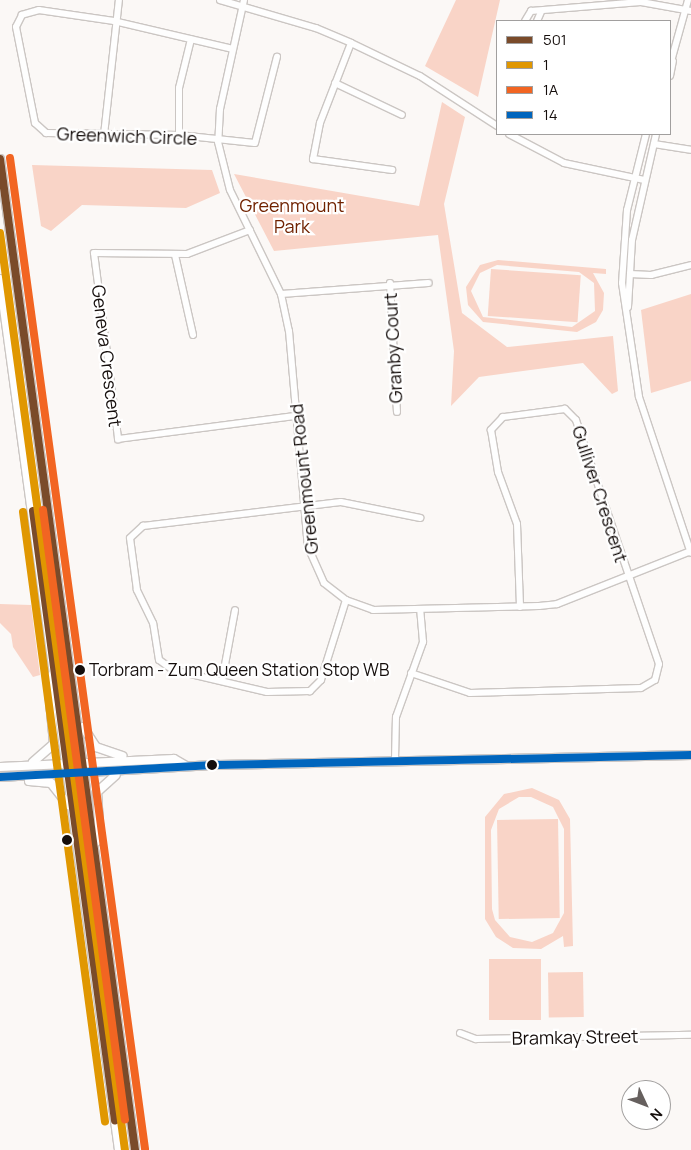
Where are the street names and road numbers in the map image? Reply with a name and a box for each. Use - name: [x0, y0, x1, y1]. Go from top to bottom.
- street label: Greenwich Circle: [56, 123, 198, 149]
- street label: Geneva Crescent: [88, 284, 126, 428]
- street label: Granby Court: [379, 292, 407, 404]
- street label: Greenmount Road: [285, 403, 323, 555]
- street label: Gulliver Crescent: [568, 423, 632, 565]
- street label: Bramkay Street: [511, 1025, 639, 1049]

